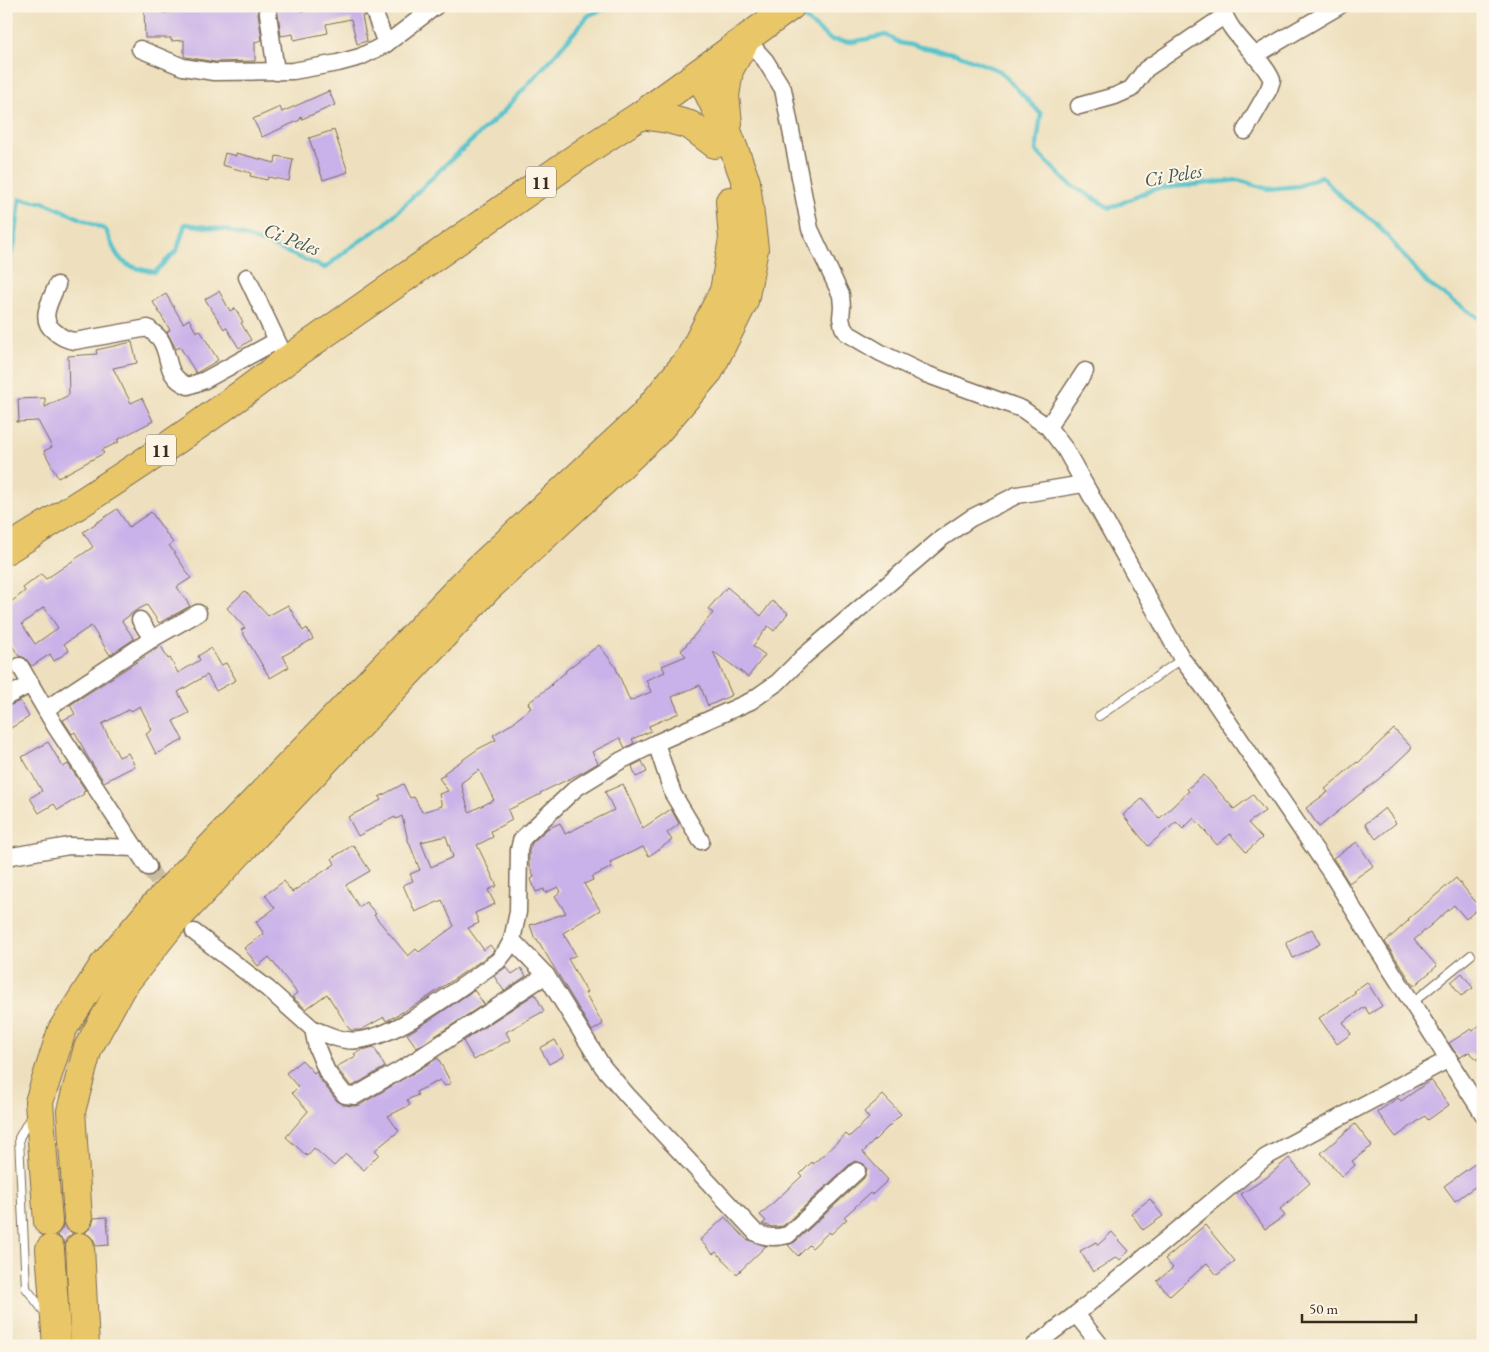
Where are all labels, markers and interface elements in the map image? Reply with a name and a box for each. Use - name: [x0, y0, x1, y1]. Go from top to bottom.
- water label: Ci Peles: [1142, 157, 1204, 193]
- road number: 11: [526, 166, 556, 198]
- water label: Ci Peles: [260, 216, 324, 262]
- road number: 11: [146, 434, 176, 466]
- scale bar: [1302, 1292, 1415, 1324]
- text: 50 m: [1309, 1299, 1338, 1318]

